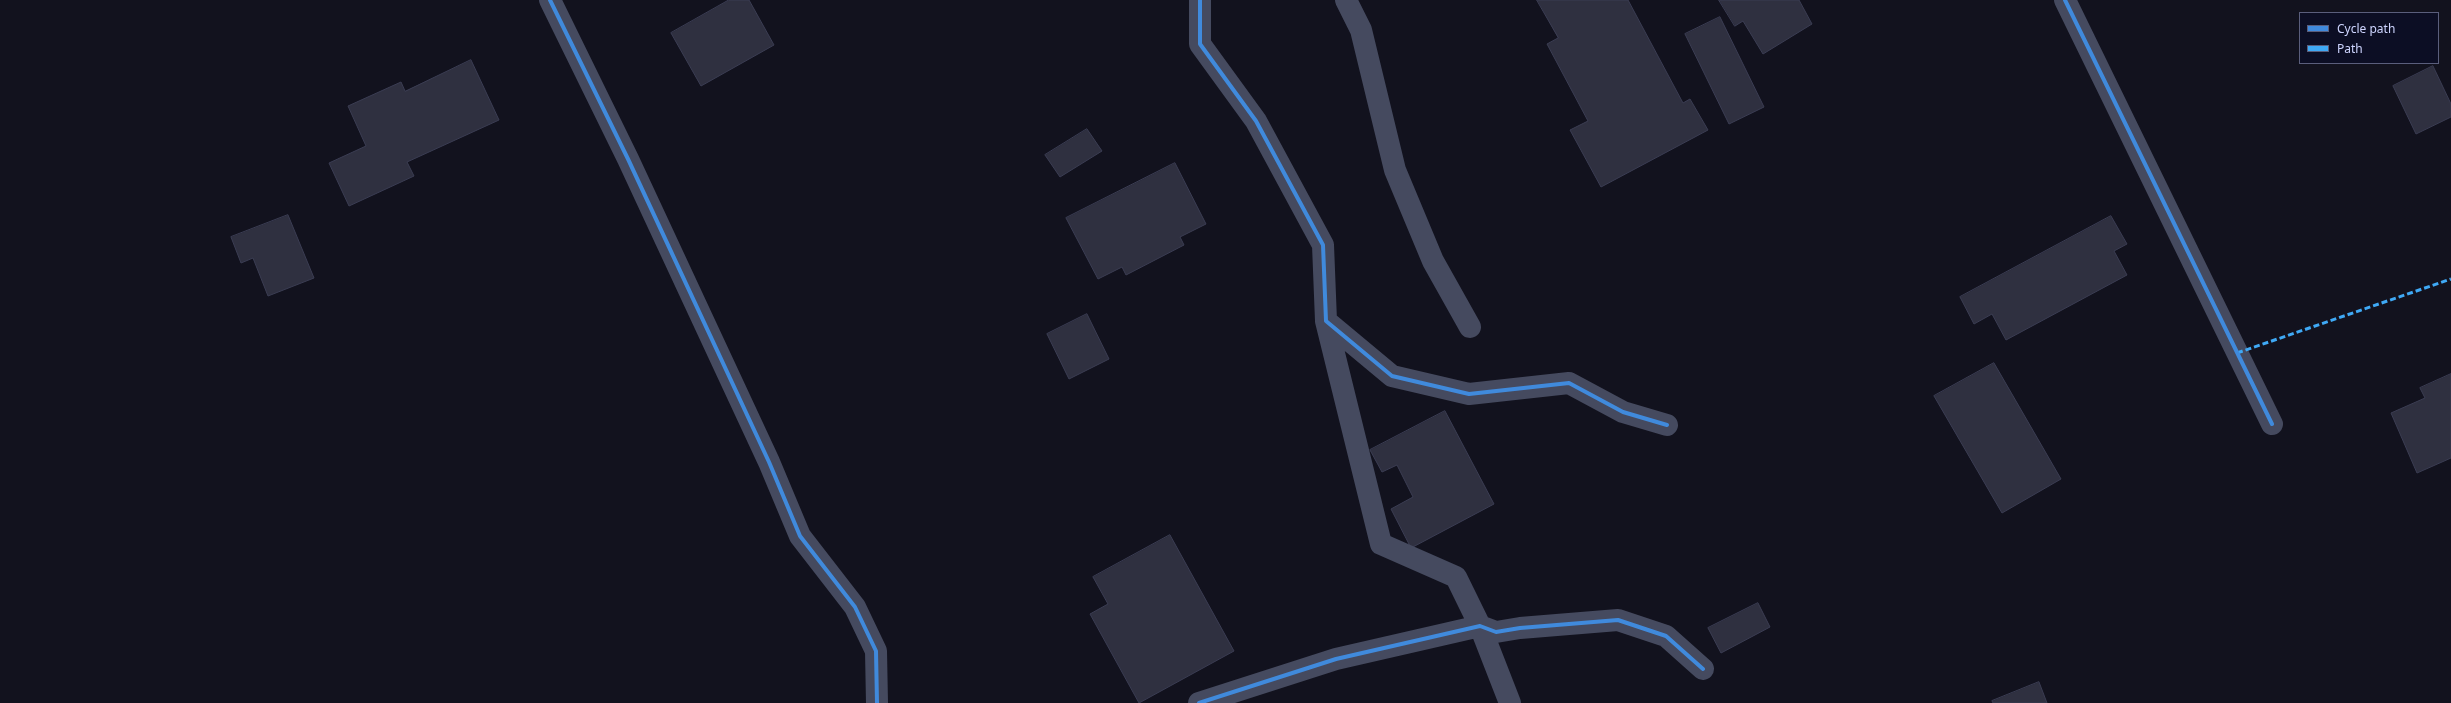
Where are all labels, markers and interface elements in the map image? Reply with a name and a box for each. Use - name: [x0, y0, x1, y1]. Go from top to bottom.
- legend: [2299, 12, 2439, 64]
- text: Cycle path: [2337, 20, 2395, 37]
- text: Path: [2337, 40, 2363, 57]

